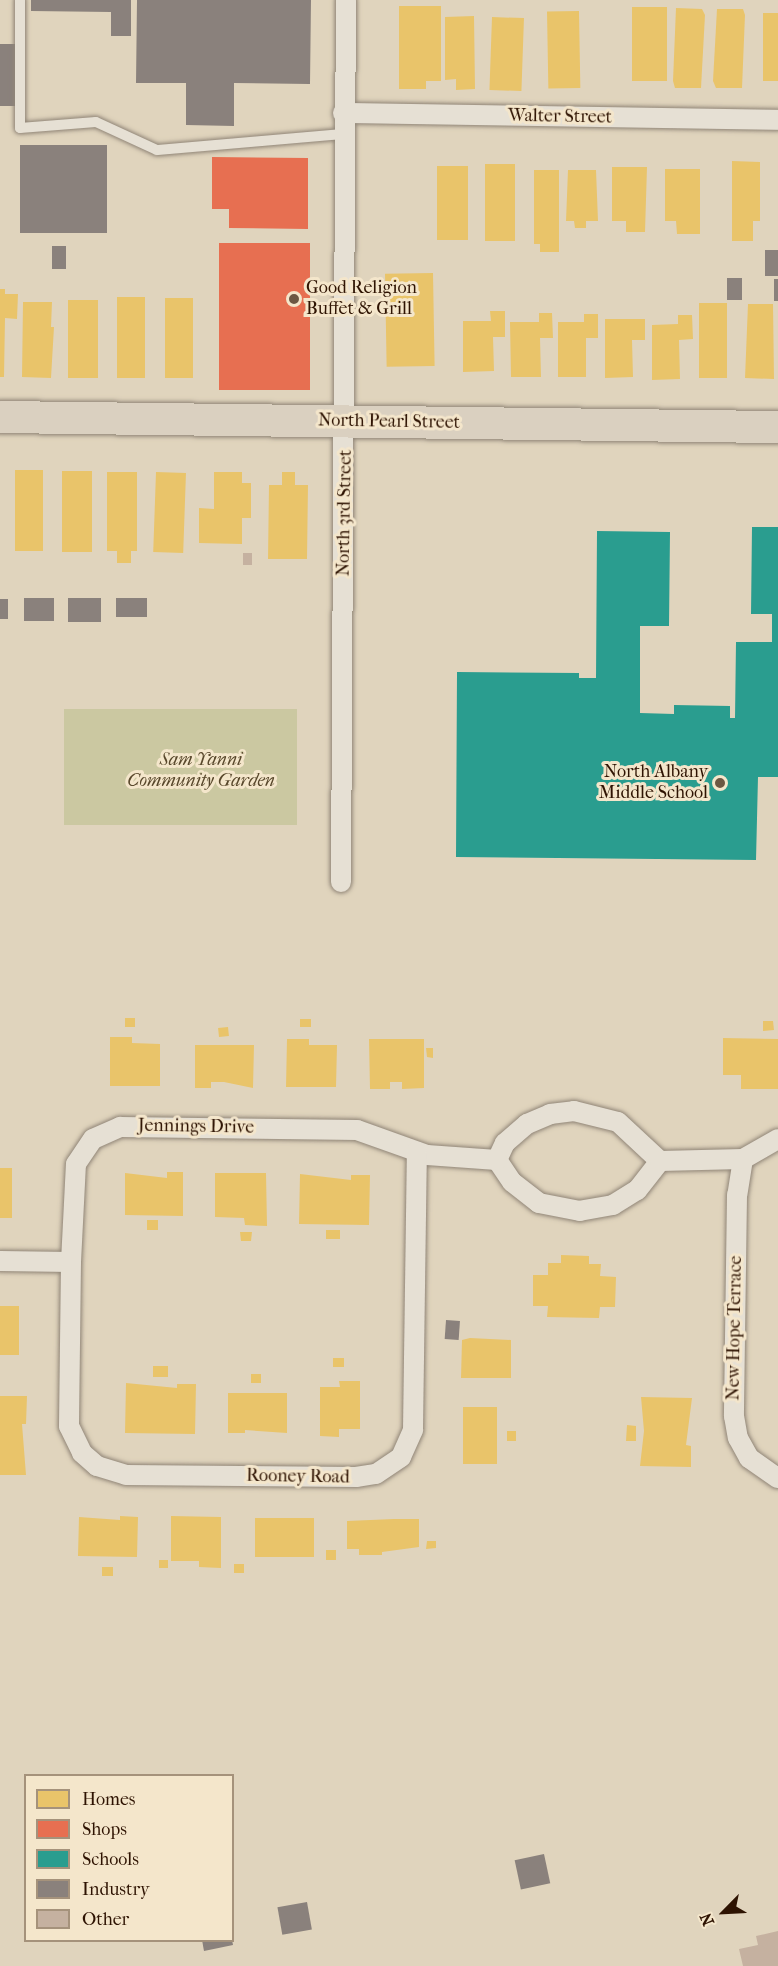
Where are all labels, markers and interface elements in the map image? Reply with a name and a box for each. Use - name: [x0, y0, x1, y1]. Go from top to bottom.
- street label: Walter Street: [508, 105, 612, 129]
- place label: Good Religion Buffet & Grill: [306, 278, 417, 320]
- marker: Good Religion Buffet & Grill: [287, 292, 301, 306]
- street label: North Pearl Street: [318, 410, 460, 434]
- street label: North 3rd Street: [333, 450, 357, 576]
- park label: Sam Yanni Community Garden: [127, 750, 275, 792]
- place label: North Albany Middle School: [599, 762, 708, 804]
- marker: North Albany Middle School: [713, 776, 727, 790]
- street label: Jennings Drive: [138, 1115, 254, 1139]
- street label: New Hope Terrace: [723, 1255, 747, 1401]
- street label: Rooney Road: [246, 1465, 350, 1489]
- legend: [24, 1774, 234, 1942]
- text: Homes: [82, 1789, 136, 1810]
- text: Shops: [82, 1819, 127, 1840]
- text: Schools: [82, 1849, 139, 1870]
- text: Industry: [82, 1879, 150, 1900]
- north arrow: [694, 1882, 754, 1942]
- text: Other: [82, 1909, 129, 1930]
- text: N: [696, 1910, 718, 1929]

